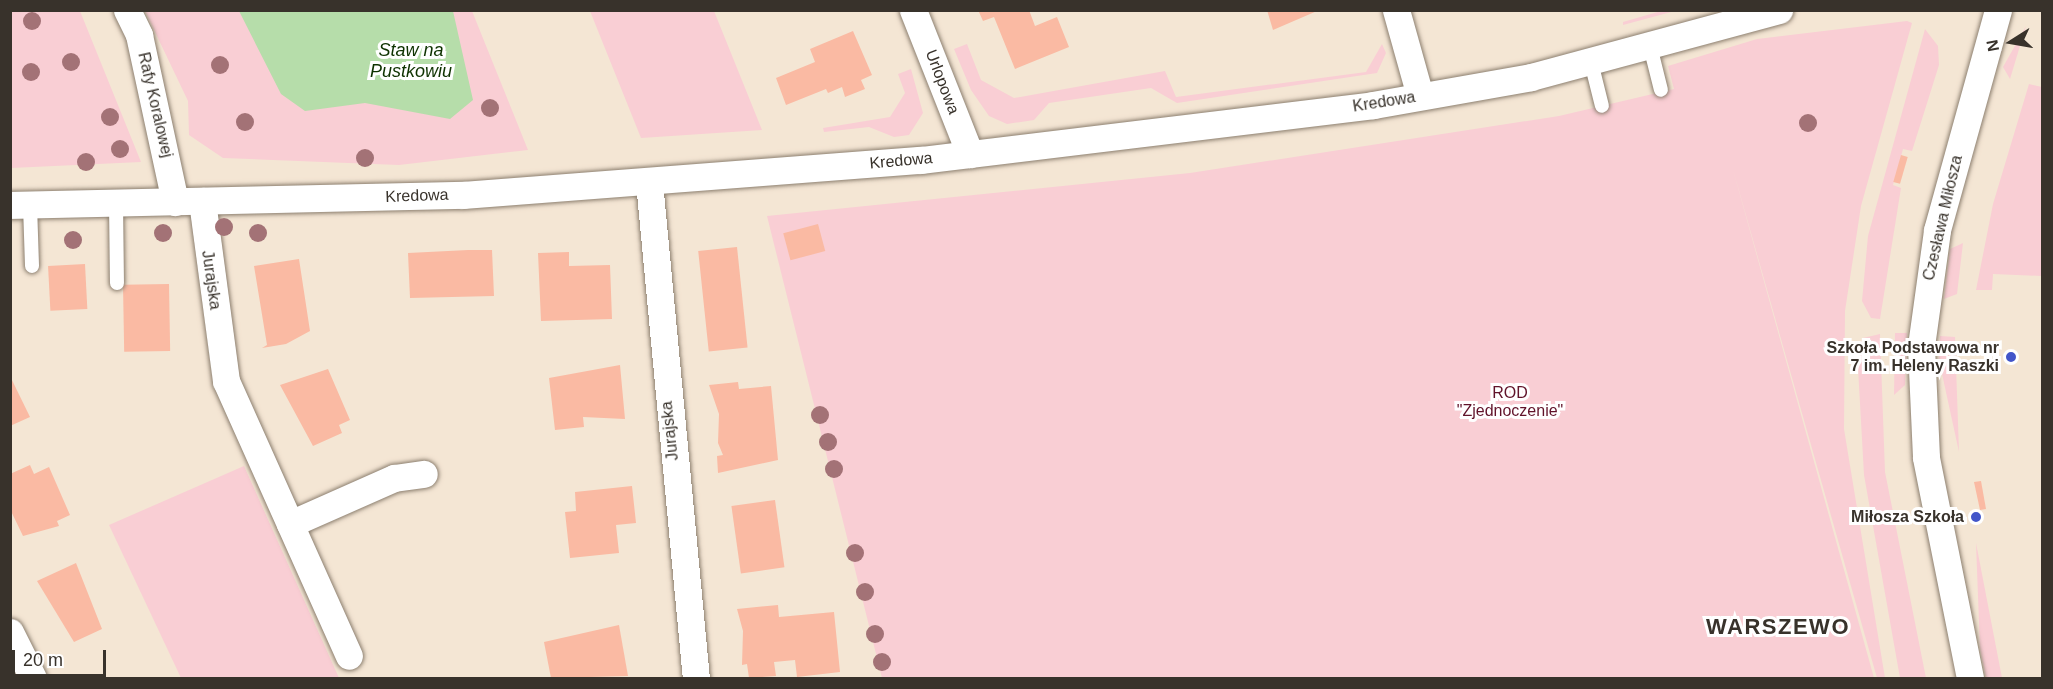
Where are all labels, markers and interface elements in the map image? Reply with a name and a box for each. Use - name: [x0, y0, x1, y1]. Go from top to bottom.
- north arrow: [1981, 12, 2041, 72]
- text: N: [1983, 38, 2002, 53]
- water label: Staw na Pustkowiu: [370, 40, 452, 82]
- street label: Urlopowa: [921, 47, 963, 117]
- street label: Rafy Koralowej: [134, 50, 176, 160]
- street label: Kredowa: [1351, 88, 1417, 116]
- street label: Kredowa: [869, 149, 933, 173]
- street label: Czesława Miłosza: [1919, 153, 1967, 283]
- street label: Kredowa: [385, 185, 449, 207]
- street label: Jurajska: [197, 249, 225, 311]
- place label: Szkoła Podstawowa nr 7 im. Heleny Raszki: [1827, 338, 1999, 376]
- marker: Szkoła Podstawowa nr 7 im. Heleny Raszki: [2004, 350, 2018, 364]
- park label: ROD "Zjednoczenie": [1457, 383, 1563, 421]
- street label: Jurajska: [657, 400, 683, 462]
- place label: Miłosza Szkoła: [1851, 507, 1964, 527]
- marker: Miłosza Szkoła: [1969, 510, 1983, 524]
- district label: WARSZEWO: [1706, 614, 1850, 640]
- scale bar: [15, 638, 110, 676]
- text: 20 m: [23, 650, 63, 670]

